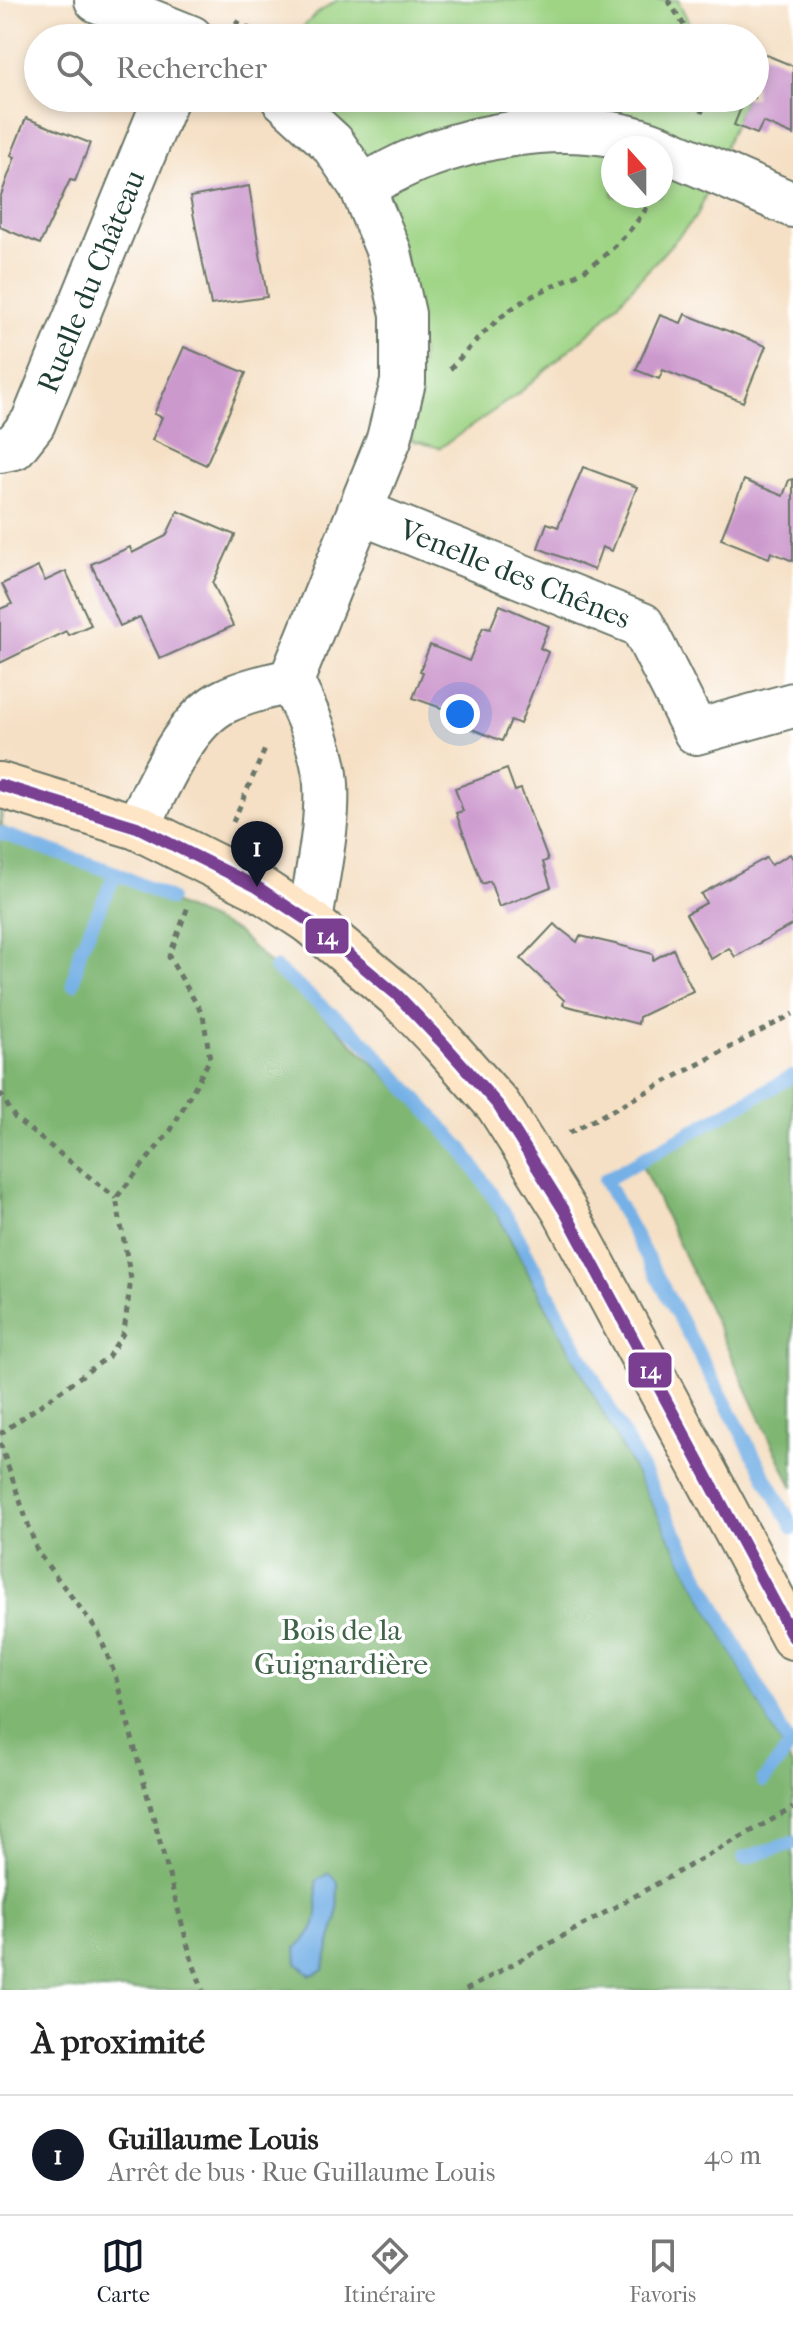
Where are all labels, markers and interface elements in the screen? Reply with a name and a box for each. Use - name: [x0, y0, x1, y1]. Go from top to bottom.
- search box: [24, 24, 769, 112]
- icon: search: [52, 46, 96, 90]
- text: Rechercher: [116, 51, 267, 86]
- north arrow: [601, 136, 673, 208]
- street label: Ruelle du Château: [30, 165, 153, 398]
- street label: Venelle des Chênes: [393, 512, 635, 637]
- your location: [440, 694, 480, 734]
- pin: 1: [231, 821, 283, 887]
- line badge: 14: [304, 917, 350, 955]
- text: 14: [317, 924, 338, 950]
- line badge: 14: [627, 1351, 673, 1389]
- text: 14: [640, 1358, 661, 1384]
- park label: Bois de la Guignardière: [254, 1613, 428, 1682]
- text: À proximité: [32, 2022, 205, 2062]
- text: Guillaume Louis: [108, 2122, 319, 2157]
- text: 1: [53, 2140, 63, 2171]
- text: 40 m: [704, 2140, 761, 2171]
- text: Arrêt de bus · Rue Guillaume Louis: [108, 2157, 495, 2188]
- tab: Carte: [97, 2234, 150, 2308]
- tab: Itinéraire: [343, 2234, 436, 2308]
- tab: Favoris: [629, 2234, 696, 2308]

